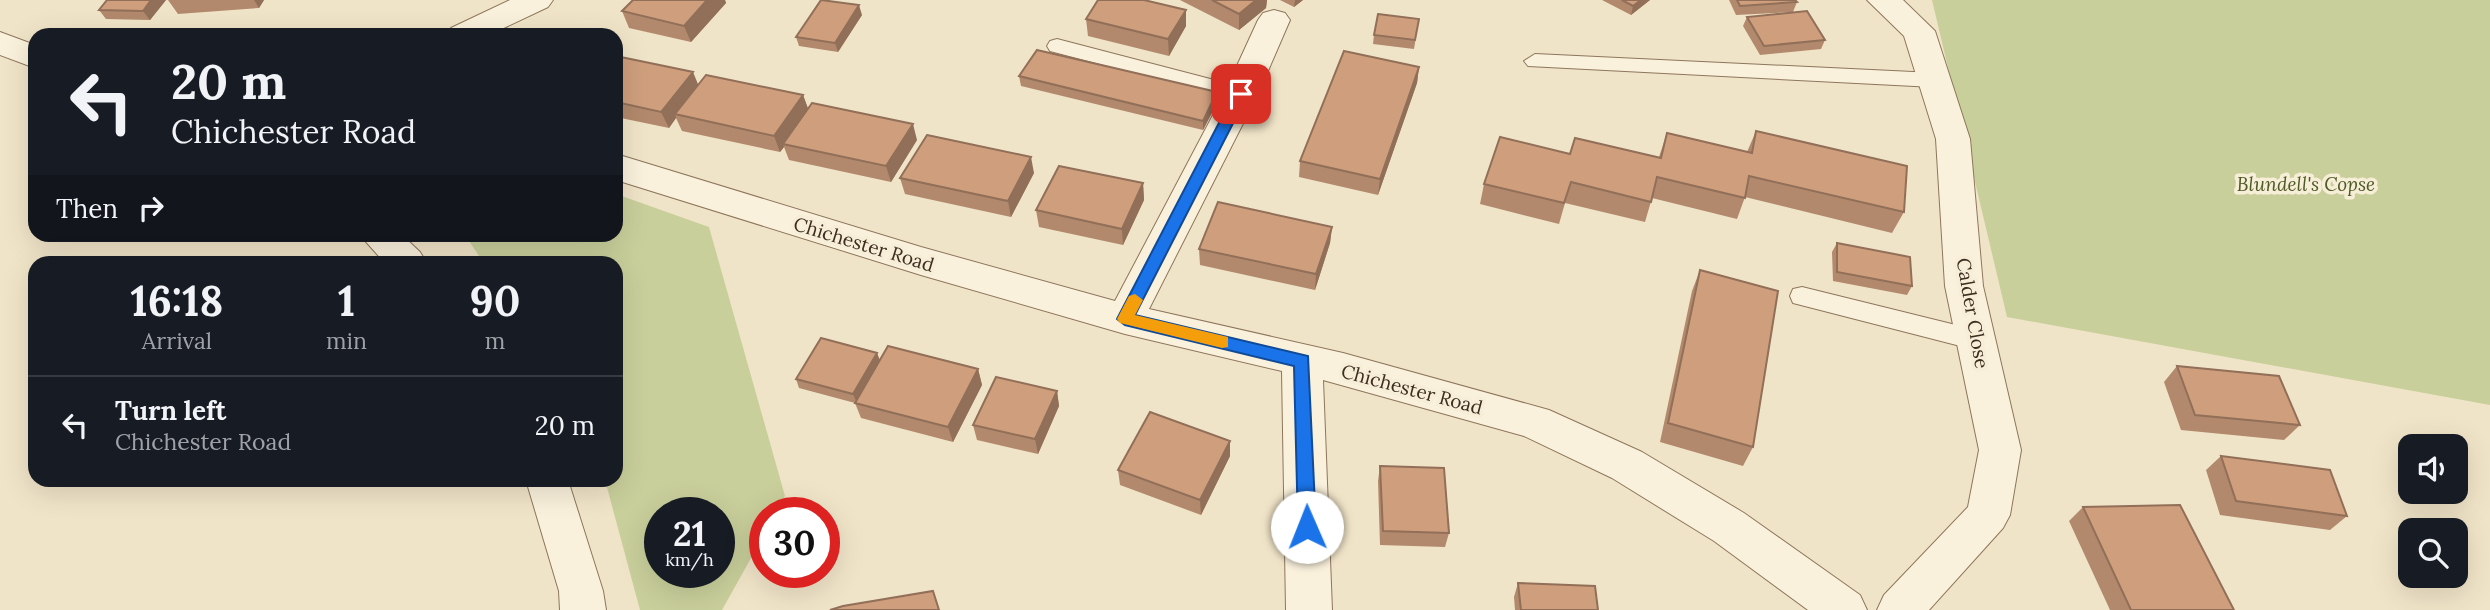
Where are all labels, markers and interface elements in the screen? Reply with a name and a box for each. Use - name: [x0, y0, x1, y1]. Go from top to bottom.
- text: 20 m: [171, 50, 286, 112]
- icon: left: [56, 56, 147, 147]
- pin: [1211, 64, 1271, 124]
- icon: arrive: [1222, 75, 1260, 113]
- text: Chichester Road: [171, 111, 416, 152]
- park label: Blundell's Copse: [2237, 172, 2375, 196]
- icon: right: [132, 189, 170, 227]
- text: Then: [56, 192, 118, 225]
- street label: Chichester Road: [791, 211, 937, 277]
- street label: Calder Close: [1951, 256, 1995, 370]
- text: 16:18: [131, 274, 223, 328]
- text: 1: [338, 274, 355, 328]
- text: 90: [470, 274, 520, 328]
- text: Arrival: [142, 326, 212, 355]
- text: min: [326, 326, 367, 355]
- text: m: [485, 326, 505, 355]
- street label: Chichester Road: [1339, 359, 1485, 419]
- text: Turn left: [115, 394, 226, 427]
- icon: left: [56, 406, 94, 444]
- text: 20 m: [535, 409, 595, 442]
- text: Chichester Road: [115, 427, 291, 456]
- map controls: [2398, 434, 2468, 588]
- button: sound: [2398, 434, 2468, 504]
- position arrow: [1270, 490, 1344, 564]
- speed limit sign: 30: [749, 497, 840, 588]
- text: 21: [673, 511, 706, 556]
- button: search: [2398, 518, 2468, 588]
- text: km/h: [665, 548, 714, 571]

